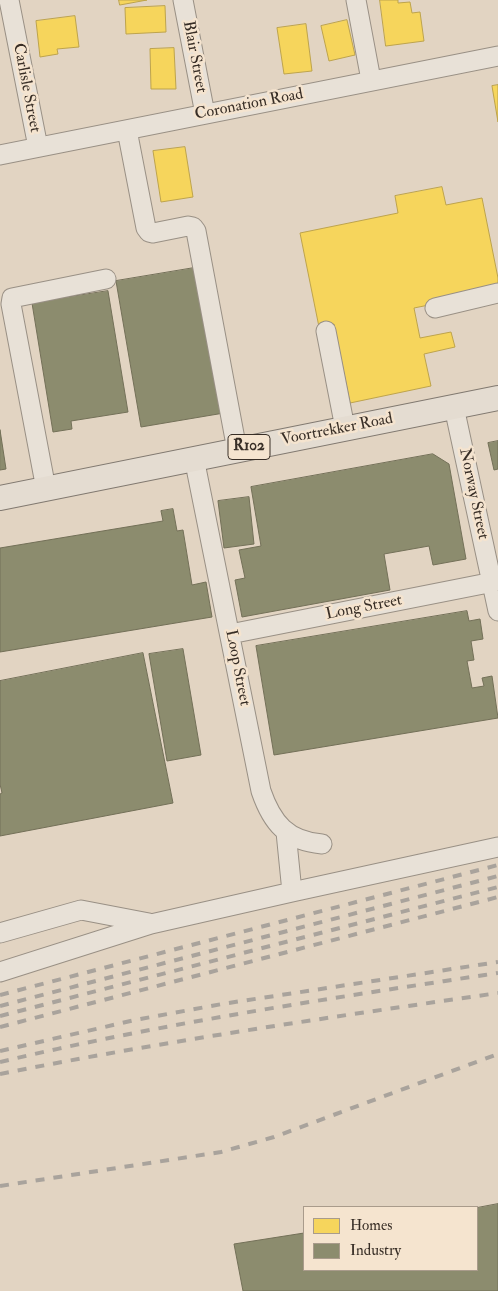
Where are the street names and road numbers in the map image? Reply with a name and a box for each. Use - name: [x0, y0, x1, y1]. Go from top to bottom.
- street label: Blair Street: [178, 19, 210, 95]
- street label: Carlisle Street: [8, 42, 44, 134]
- street label: Coronation Road: [193, 85, 305, 125]
- street label: Voortrekker Road: [279, 410, 395, 450]
- road number: R102: [228, 434, 270, 460]
- street label: Norway Street: [454, 447, 492, 541]
- street label: Long Street: [324, 591, 404, 625]
- street label: Loop Street: [220, 628, 254, 708]

